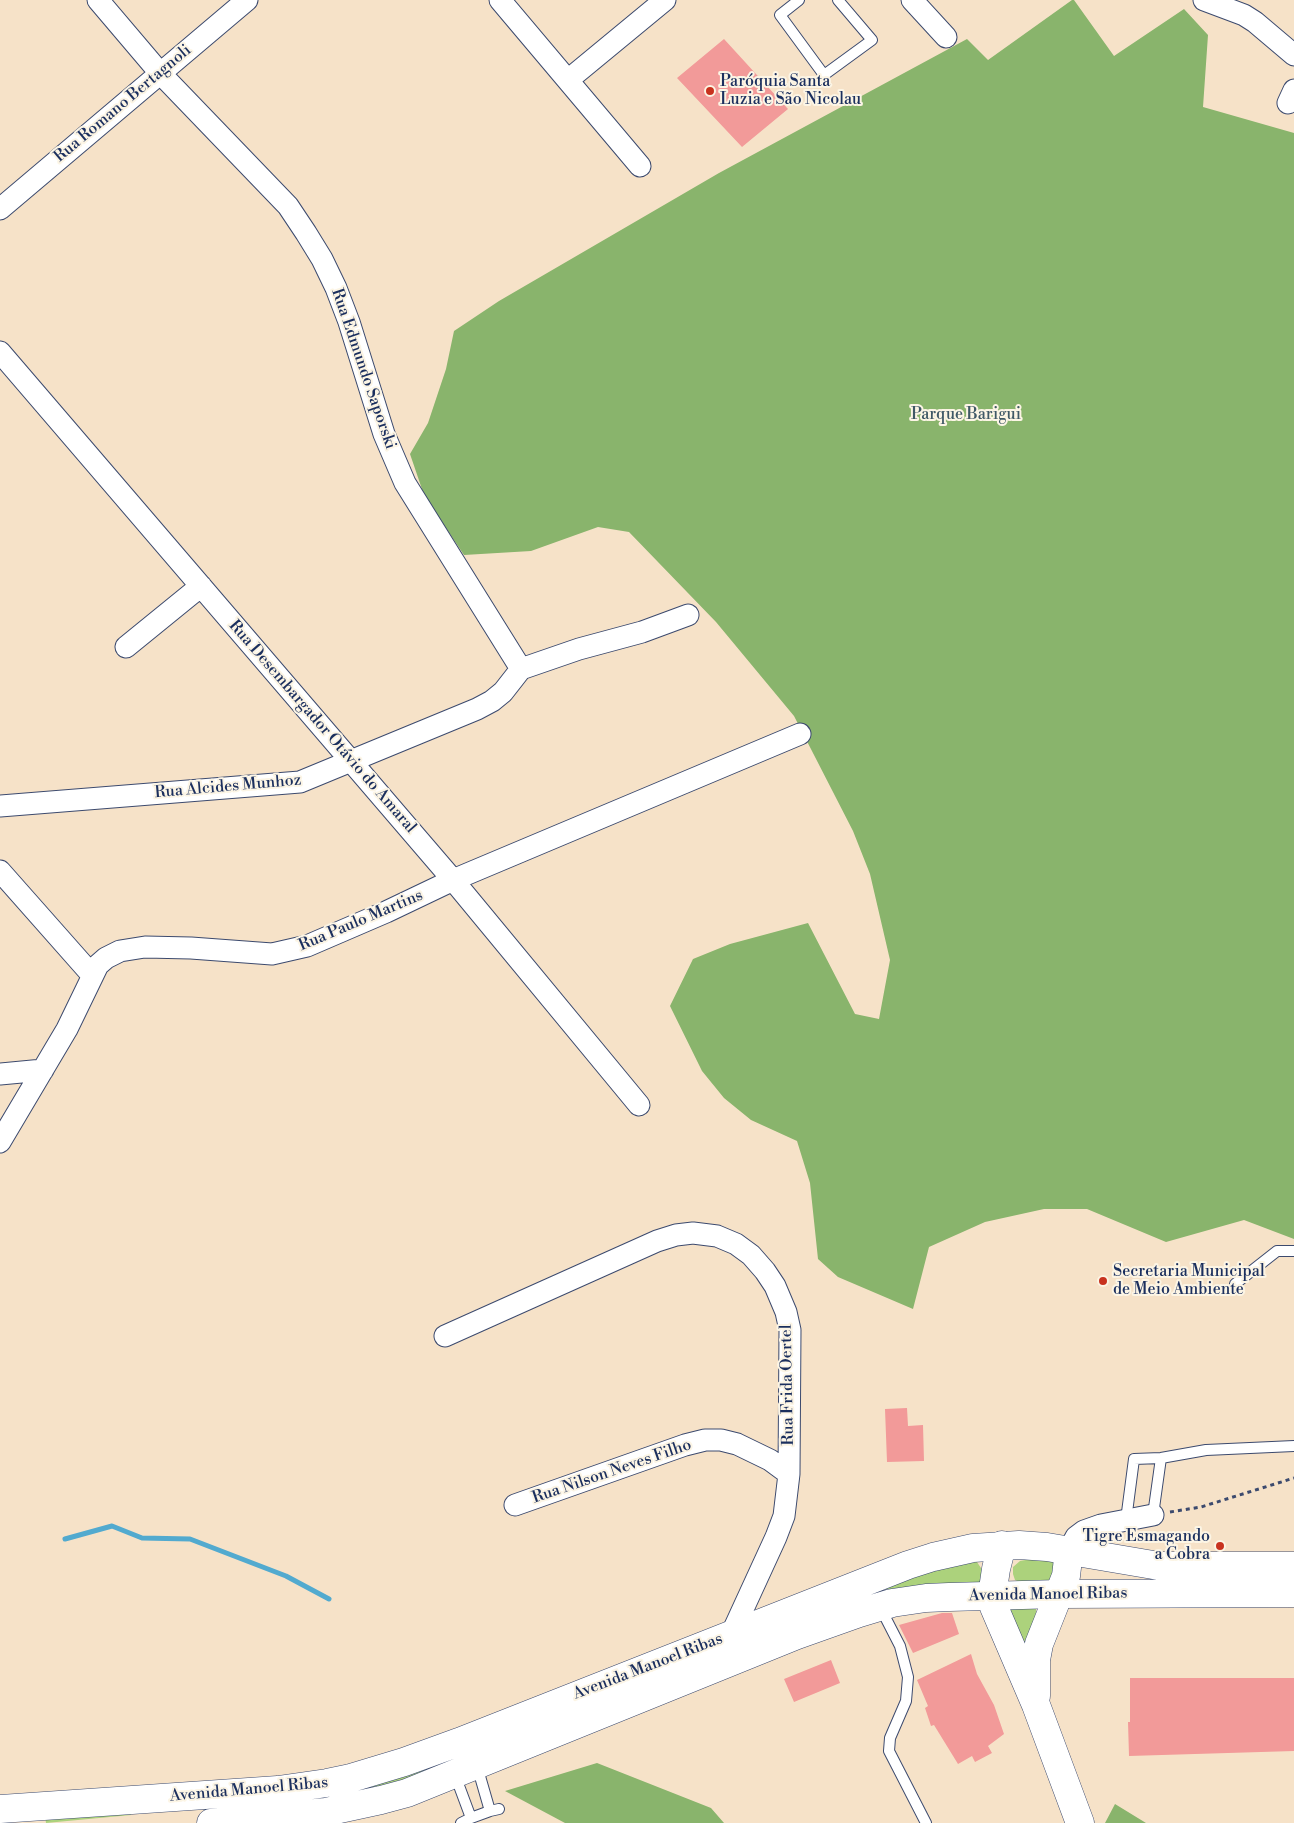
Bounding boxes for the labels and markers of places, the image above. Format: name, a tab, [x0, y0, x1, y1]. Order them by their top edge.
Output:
place label: Paróquia Santa Luzia e São Nicolau	[720, 72, 861, 110]
marker: Paróquia Santa Luzia e São Nicolau	[704, 85, 716, 97]
place label: Secretaria Municipal de Meio Ambiente	[1113, 1262, 1265, 1300]
marker: Secretaria Municipal de Meio Ambiente	[1097, 1275, 1109, 1287]
place label: Tigre Esmagando a Cobra	[1083, 1527, 1210, 1565]
marker: Tigre Esmagando a Cobra	[1214, 1540, 1226, 1552]

